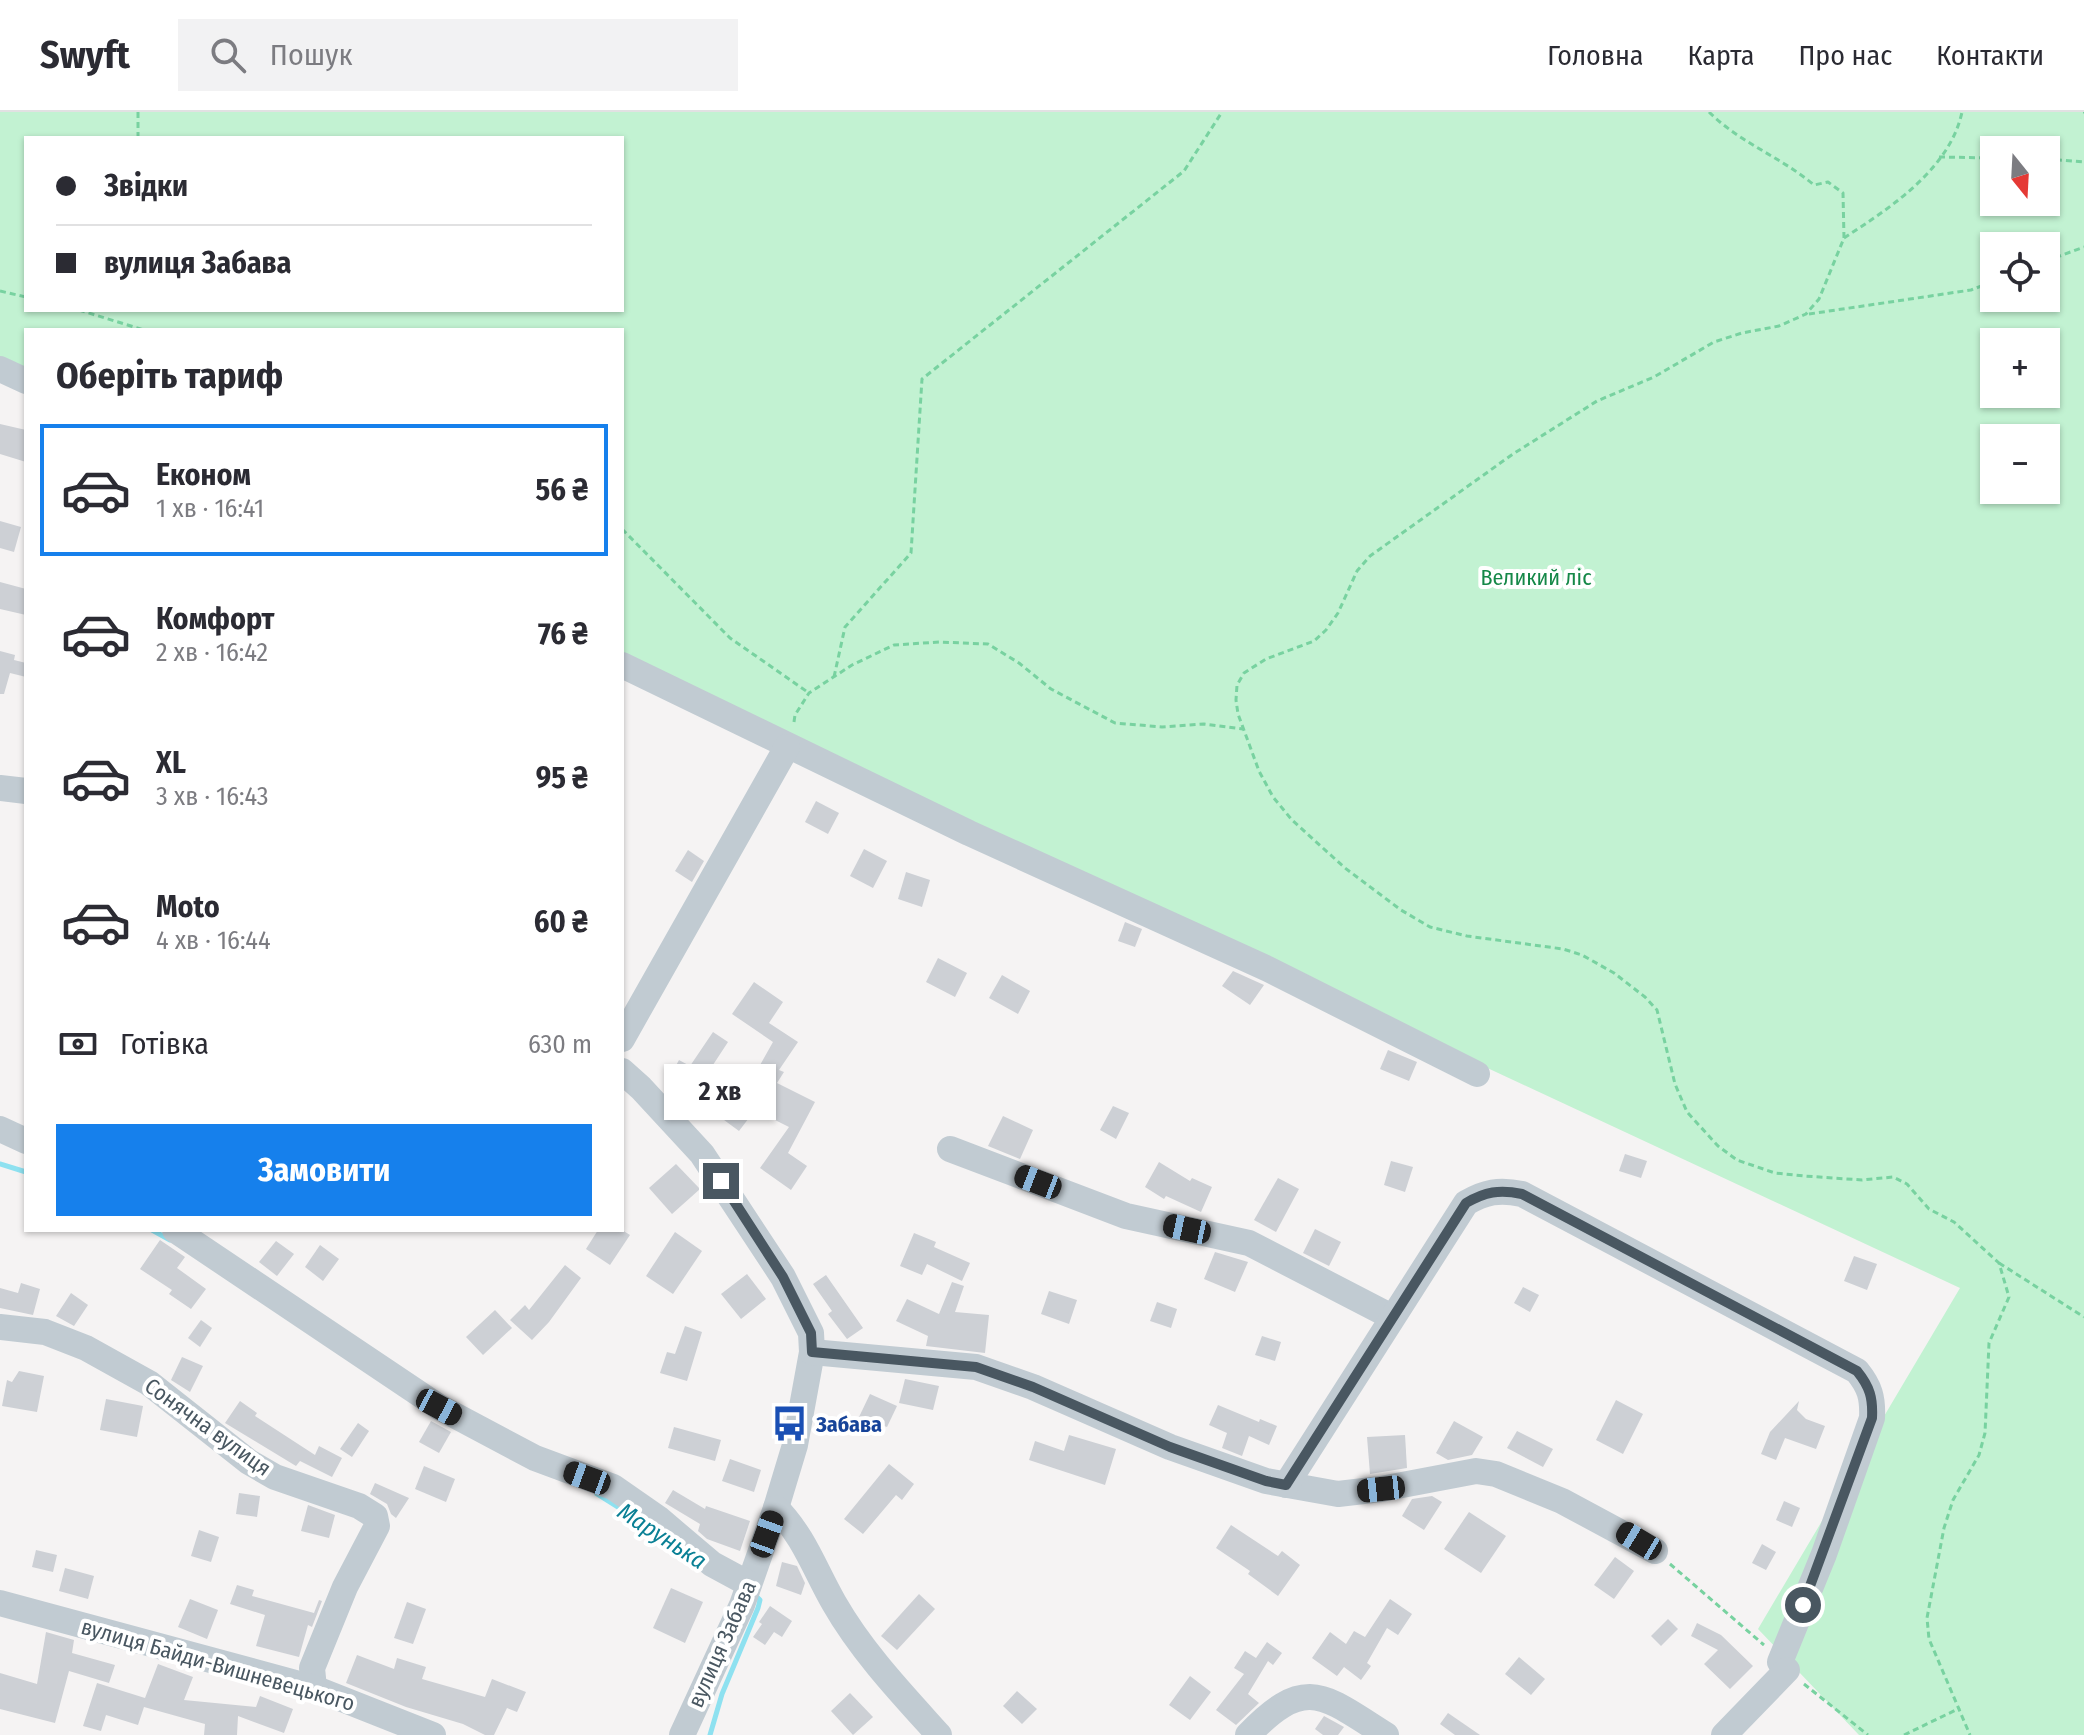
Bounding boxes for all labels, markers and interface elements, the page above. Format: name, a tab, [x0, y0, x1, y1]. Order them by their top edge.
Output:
search box	[178, 19, 738, 91]
text: Swyft	[40, 32, 130, 78]
icon: search	[206, 33, 250, 77]
text: Пошук	[270, 37, 353, 73]
text: Головна	[1547, 39, 1644, 72]
text: Карта	[1688, 39, 1754, 72]
text: Про нас	[1798, 39, 1892, 72]
text: Контакти	[1936, 39, 2044, 72]
north arrow	[1980, 136, 2060, 216]
map controls	[1980, 136, 2060, 504]
text: Звідки	[104, 168, 188, 204]
button: locate	[1980, 232, 2060, 312]
text: вулиця Забава	[104, 245, 291, 281]
button: +	[1980, 328, 2060, 408]
text: Оберіть тариф	[56, 354, 283, 398]
button: −	[1980, 424, 2060, 504]
icon: car	[60, 454, 132, 526]
text: Економ	[156, 457, 251, 493]
text: 56 ₴	[535, 472, 588, 508]
text: 1 хв · 16:41	[156, 493, 264, 524]
park label: Великий ліс	[1480, 564, 1592, 591]
icon: car	[60, 598, 132, 670]
text: Комфорт	[156, 601, 274, 637]
text: 76 ₴	[538, 616, 588, 652]
text: 2 хв · 16:42	[156, 637, 268, 668]
icon: car	[60, 742, 132, 814]
text: XL	[156, 745, 186, 781]
text: 95 ₴	[536, 760, 588, 796]
text: 3 хв · 16:43	[156, 781, 268, 812]
icon: car	[60, 886, 132, 958]
text: Moto	[156, 889, 220, 925]
text: 60 ₴	[534, 904, 588, 940]
text: 4 хв · 16:44	[156, 925, 270, 956]
icon: cash	[56, 1022, 100, 1066]
text: Готівка	[120, 1026, 209, 1062]
text: 630 m	[528, 1029, 592, 1060]
callout: 2 хв	[665, 1065, 777, 1121]
text: 2 хв	[699, 1076, 741, 1107]
button: Замовити	[56, 1124, 592, 1216]
car	[1011, 1162, 1065, 1202]
route end	[703, 1163, 739, 1199]
car	[1161, 1212, 1213, 1246]
street label: Сонячна вулиця	[140, 1372, 276, 1482]
car	[412, 1385, 466, 1429]
bus stop icon: Забава	[771, 1405, 809, 1443]
place label: Забава	[815, 1411, 882, 1438]
car	[560, 1459, 614, 1497]
car	[1356, 1475, 1406, 1503]
water label: Марунька	[612, 1497, 712, 1575]
car	[748, 1507, 786, 1561]
car	[1612, 1518, 1666, 1564]
street label: вулиця Забава	[682, 1576, 762, 1712]
route start	[1785, 1587, 1821, 1623]
street label: вулиця Байди-Вишневецького	[78, 1613, 358, 1717]

